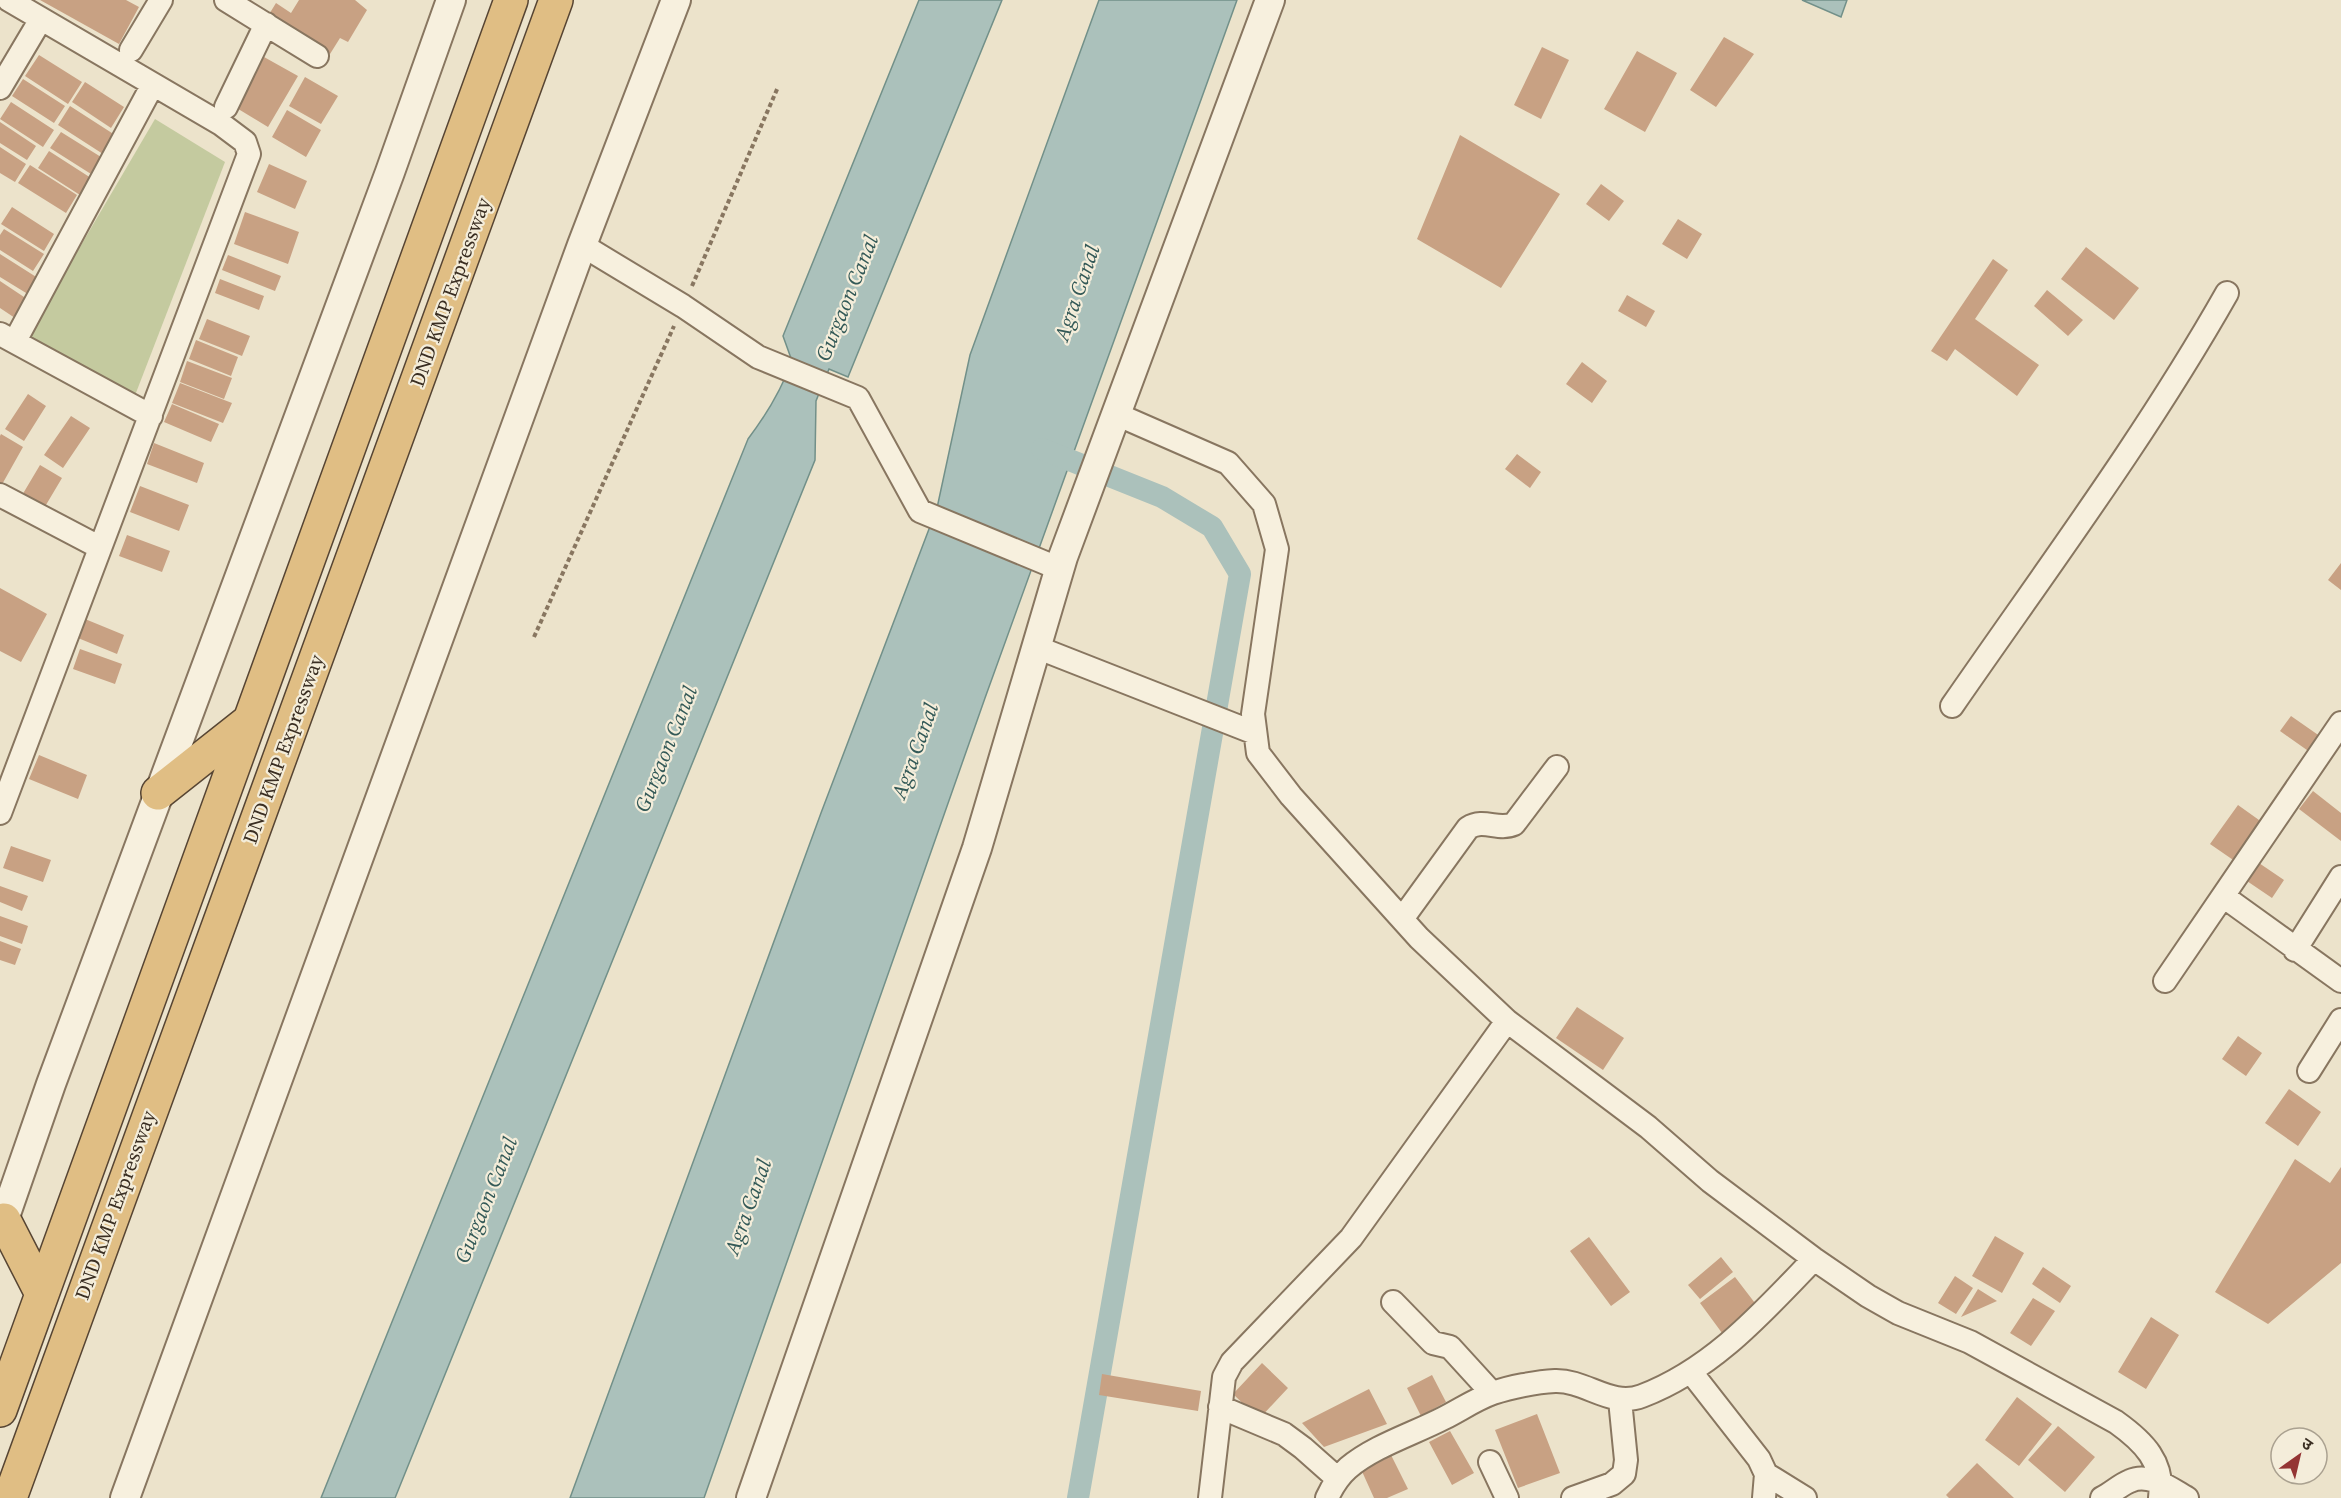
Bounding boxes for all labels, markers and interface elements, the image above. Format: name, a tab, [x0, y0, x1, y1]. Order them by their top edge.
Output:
street label: DND KMP Expressway	[403, 193, 498, 391]
water label: Gurgaon Canal	[808, 230, 885, 365]
water label: Agra Canal	[1046, 241, 1107, 346]
street label: DND KMP Expressway	[236, 650, 331, 848]
water label: Gurgaon Canal	[627, 681, 704, 816]
water label: Agra Canal	[884, 699, 945, 804]
street label: DND KMP Expressway	[68, 1106, 163, 1304]
water label: Gurgaon Canal	[447, 1132, 524, 1267]
water label: Agra Canal	[717, 1155, 778, 1260]
north arrow	[2269, 1426, 2329, 1486]
text: उ	[2297, 1432, 2318, 1456]

